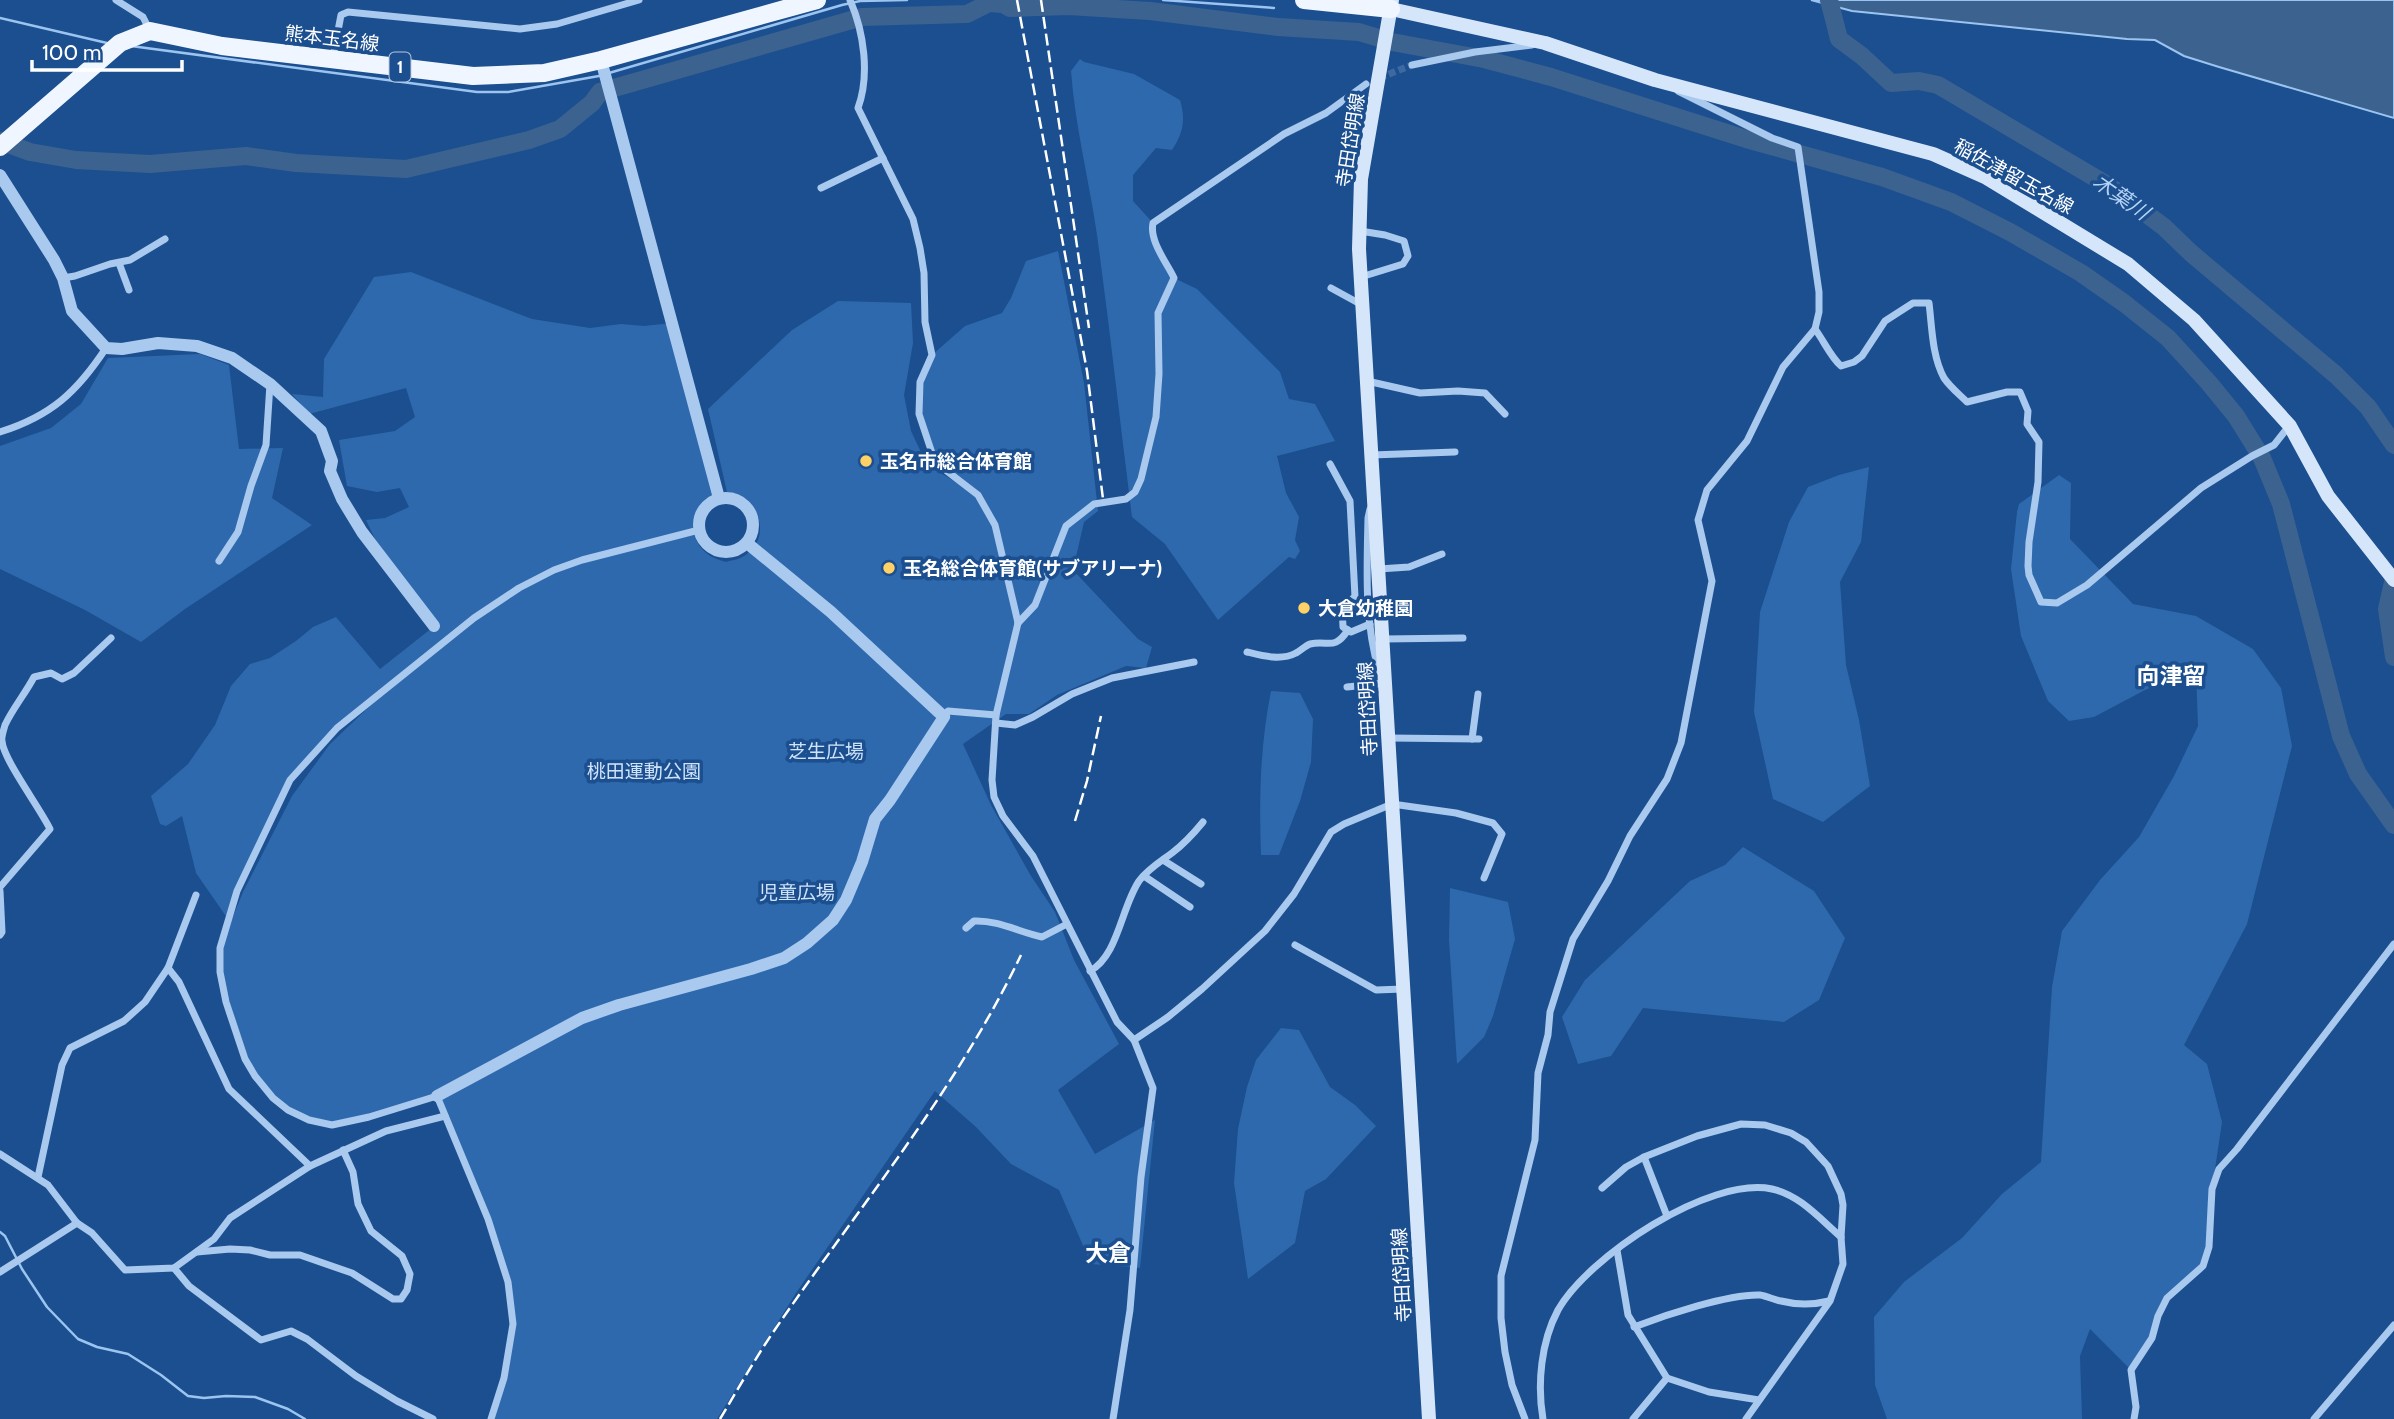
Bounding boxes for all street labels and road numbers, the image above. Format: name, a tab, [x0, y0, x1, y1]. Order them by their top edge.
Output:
street label: 熊本玉名線	[283, 21, 380, 56]
road number: 1	[390, 52, 410, 82]
street label: 寺田岱明線	[1332, 91, 1369, 189]
street label: 稲佐津留玉名線	[1950, 134, 2078, 219]
street label: 寺田岱明線	[1354, 661, 1381, 757]
street label: 寺田岱明線	[1388, 1227, 1415, 1323]

